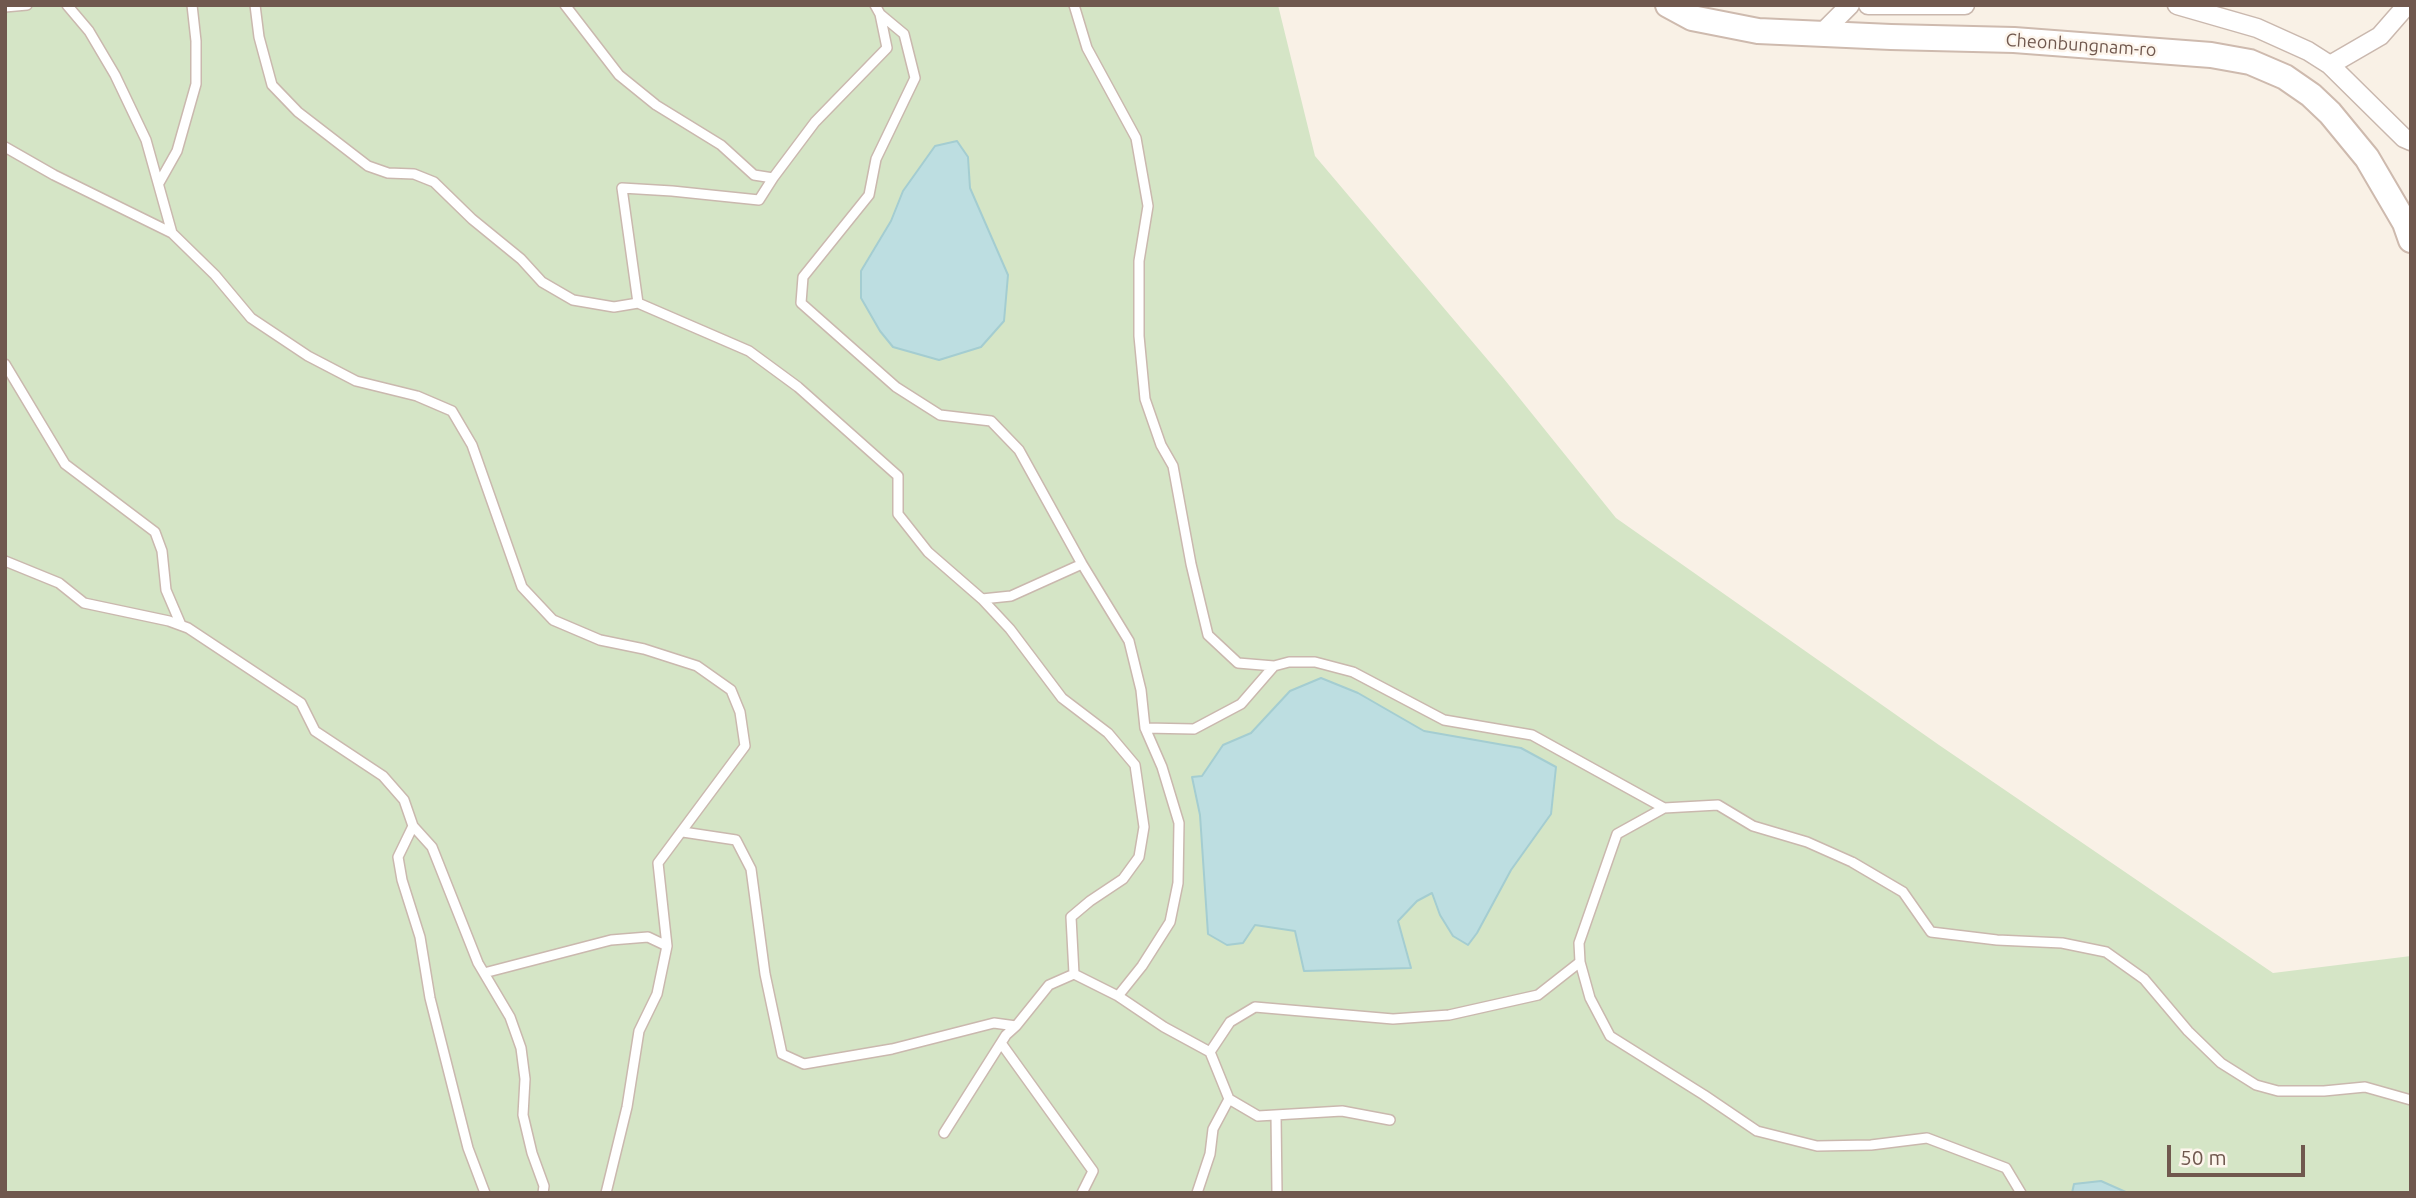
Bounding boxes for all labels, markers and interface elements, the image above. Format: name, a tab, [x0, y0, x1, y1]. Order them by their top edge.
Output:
street label: Cheonbungnam-ro	[2005, 29, 2157, 61]
scale bar	[2171, 1132, 2309, 1176]
text: 50 m	[2180, 1145, 2227, 1169]

